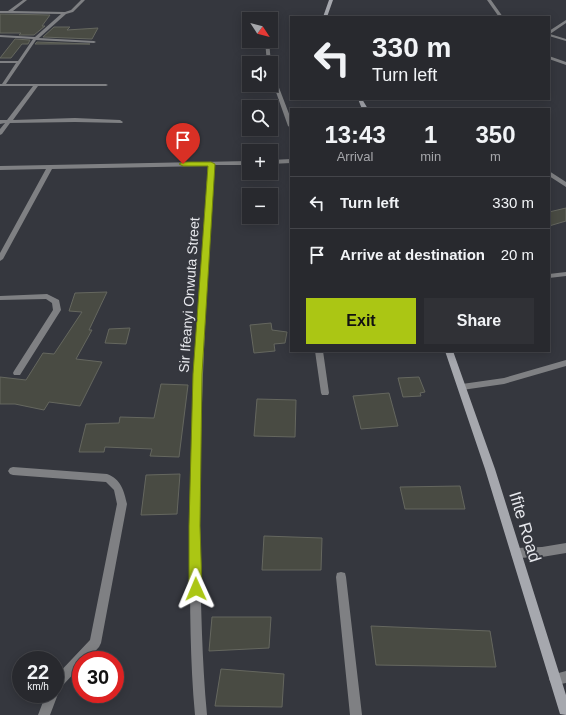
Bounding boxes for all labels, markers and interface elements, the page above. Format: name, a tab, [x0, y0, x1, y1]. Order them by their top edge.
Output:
north arrow	[242, 12, 278, 48]
map controls	[242, 12, 278, 224]
icon: left	[306, 32, 358, 84]
text: 330 m	[372, 32, 451, 63]
button: sound	[242, 56, 278, 92]
text: Turn left	[372, 65, 437, 85]
button: search	[242, 100, 278, 136]
text: 13:43	[324, 121, 386, 148]
text: 1	[424, 121, 437, 148]
text: 350	[476, 121, 516, 148]
pin	[166, 123, 200, 164]
icon: arrive	[172, 129, 194, 151]
button: +	[242, 144, 278, 180]
text: Arrival	[337, 149, 374, 164]
text: min	[420, 149, 441, 164]
text: m	[490, 149, 501, 164]
button: −	[242, 188, 278, 224]
icon: left	[306, 192, 328, 214]
text: Turn left	[340, 194, 399, 211]
text: 330 m	[492, 194, 534, 211]
street label: Sir Ifeanyi Onwuta Street	[176, 217, 202, 373]
icon: arrive	[306, 244, 328, 266]
text: Arrive at destination	[340, 246, 485, 263]
text: 20 m	[501, 246, 534, 263]
button: Exit	[306, 298, 416, 344]
button: Share	[424, 298, 534, 344]
street label: Ifite Road	[505, 489, 545, 565]
position arrow	[175, 568, 217, 610]
speed limit sign: 30	[72, 651, 124, 703]
text: 22	[27, 661, 49, 683]
text: km/h	[27, 681, 49, 692]

